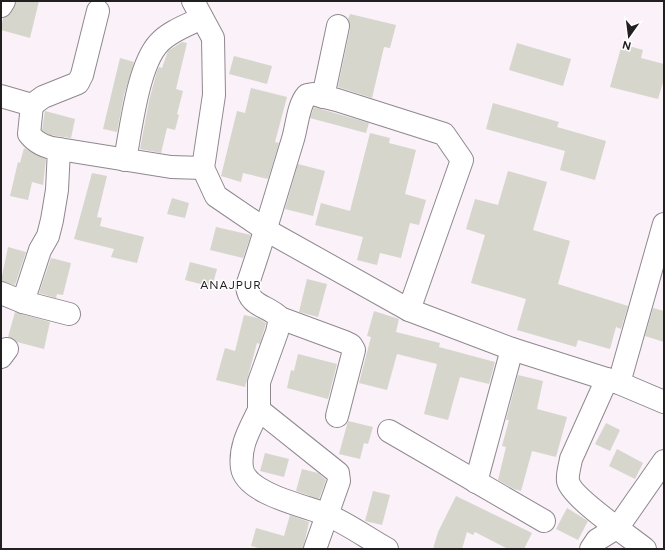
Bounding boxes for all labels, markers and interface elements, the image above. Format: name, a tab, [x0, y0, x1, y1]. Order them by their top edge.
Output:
north arrow	[609, 16, 649, 56]
text: N	[621, 38, 632, 53]
district label: ANAJPUR	[200, 278, 262, 292]

